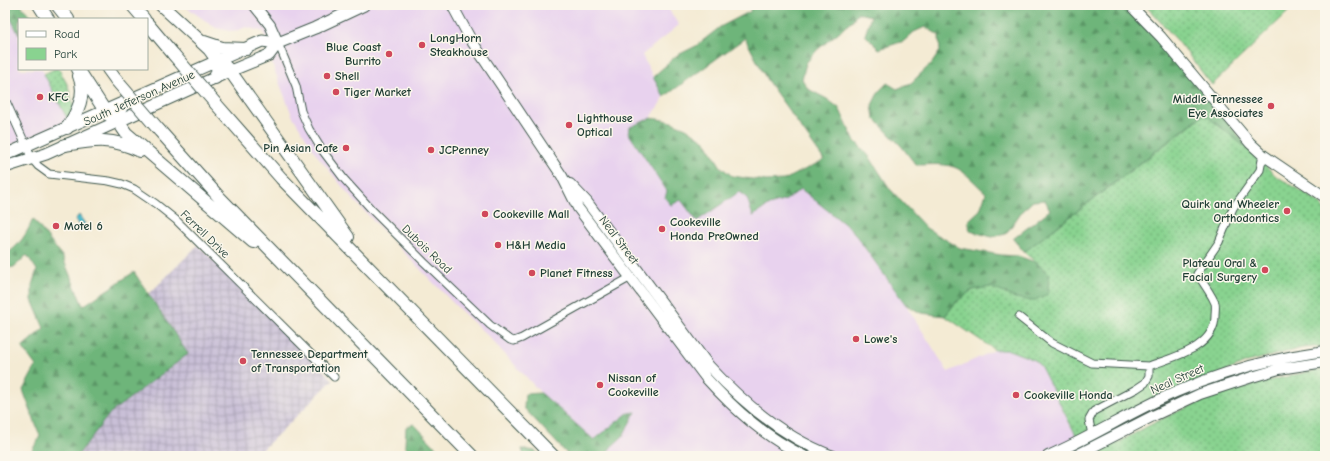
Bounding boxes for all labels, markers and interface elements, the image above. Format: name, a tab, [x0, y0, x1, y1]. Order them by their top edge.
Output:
legend	[18, 18, 148, 70]
text: Road	[54, 27, 80, 41]
place label: LongHorn Steakhouse	[430, 31, 488, 59]
place label: Blue Coast Burrito	[326, 40, 382, 68]
marker: LongHorn Steakhouse	[417, 40, 427, 50]
text: Park	[54, 47, 77, 61]
marker: Blue Coast Burrito	[384, 49, 394, 59]
street label: South Jefferson Avenue	[81, 67, 197, 129]
place label: Shell	[335, 69, 359, 83]
marker: Shell	[322, 71, 332, 81]
place label: Tiger Market	[344, 85, 412, 99]
marker: Tiger Market	[331, 87, 341, 97]
place label: KFC	[48, 90, 68, 104]
marker: KFC	[35, 92, 45, 102]
place label: Middle Tennessee Eye Associates	[1173, 92, 1263, 120]
marker: Middle Tennessee Eye Associates	[1266, 101, 1276, 111]
place label: Lighthouse Optical	[577, 111, 633, 139]
marker: Lighthouse Optical	[564, 120, 574, 130]
place label: Pin Asian Cafe	[263, 141, 338, 155]
marker: Pin Asian Cafe	[341, 143, 351, 153]
place label: JCPenney	[439, 143, 489, 157]
marker: JCPenney	[426, 145, 436, 155]
place label: Quirk and Wheeler Orthodontics	[1182, 197, 1279, 225]
marker: Quirk and Wheeler Orthodontics	[1282, 206, 1292, 216]
street label: Ferrell Drive	[178, 207, 232, 261]
place label: Cookeville Mall	[493, 207, 569, 221]
marker: Cookeville Mall	[480, 209, 490, 219]
street label: Neal Street	[596, 213, 642, 267]
place label: Cookeville Honda PreOwned	[670, 215, 759, 243]
place label: Motel 6	[64, 219, 103, 233]
marker: Motel 6	[51, 221, 61, 231]
street label: Dubois Road	[399, 222, 455, 276]
marker: Cookeville Honda PreOwned	[657, 224, 667, 234]
place label: H&H Media	[506, 238, 566, 252]
marker: H&H Media	[493, 240, 503, 250]
place label: Plateau Oral & Facial Surgery	[1182, 256, 1257, 284]
marker: Plateau Oral & Facial Surgery	[1260, 265, 1270, 275]
place label: Planet Fitness	[540, 266, 613, 280]
marker: Planet Fitness	[527, 268, 537, 278]
place label: Lowe's	[864, 332, 897, 346]
marker: Lowe's	[851, 334, 861, 344]
place label: Tennessee Department of Transportation	[251, 347, 369, 375]
marker: Tennessee Department of Transportation	[238, 356, 248, 366]
street label: Neal Street	[1148, 361, 1206, 397]
place label: Nissan of Cookeville	[608, 371, 659, 399]
marker: Nissan of Cookeville	[595, 380, 605, 390]
place label: Cookeville Honda	[1024, 388, 1113, 402]
marker: Cookeville Honda	[1011, 390, 1021, 400]

